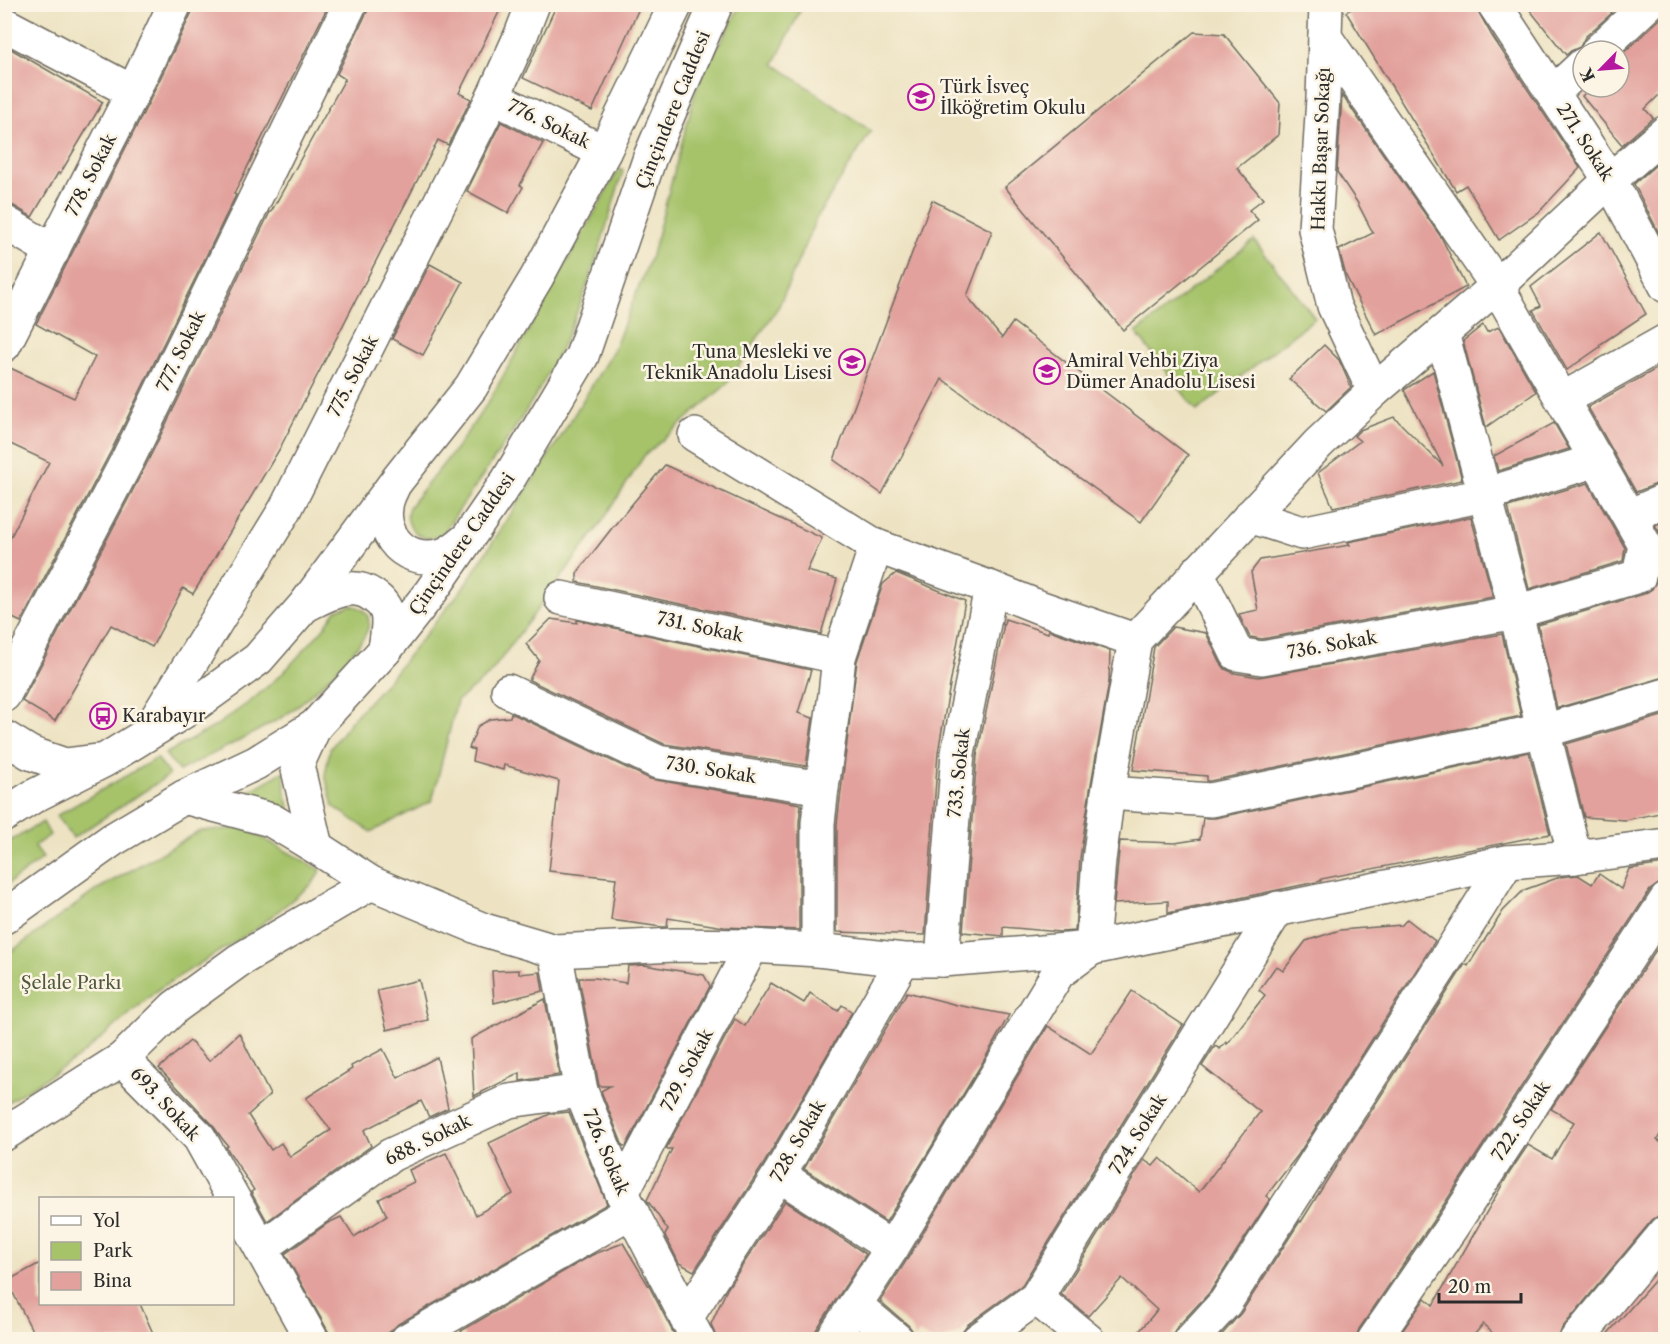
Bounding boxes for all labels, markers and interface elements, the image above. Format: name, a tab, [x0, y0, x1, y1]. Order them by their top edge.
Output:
street label: Çinçindere Caddesi	[631, 27, 715, 192]
north arrow	[1571, 39, 1631, 99]
text: K	[1575, 64, 1599, 85]
street label: Hakkı Başar Sokağı	[1307, 66, 1335, 231]
place label: Türk İsveç İlköğretim Okulu	[940, 75, 1086, 119]
school or university icon: Türk İsveç İlköğretim Okulu	[906, 82, 936, 112]
street label: 776. Sokak	[504, 95, 595, 154]
street label: 271. Sokak	[1552, 99, 1619, 186]
street label: 778. Sokak	[61, 129, 122, 220]
street label: 777. Sokak	[152, 306, 211, 395]
street label: 775. Sokak	[323, 330, 384, 421]
place label: Tuna Mesleki ve Teknik Anadolu Lisesi	[643, 341, 833, 384]
school or university icon: Tuna Mesleki ve Teknik Anadolu Lisesi	[837, 347, 867, 377]
place label: Amiral Vehbi Ziya Dümer Anadolu Lisesi	[1065, 350, 1256, 393]
school or university icon: Amiral Vehbi Ziya Dümer Anadolu Lisesi	[1032, 356, 1062, 386]
street label: Çinçindere Caddesi	[405, 468, 520, 620]
street label: 731. Sokak	[655, 607, 747, 647]
street label: 736. Sokak	[1285, 626, 1380, 664]
bus stop icon: Karabayır	[88, 701, 118, 731]
place label: Karabayır	[122, 705, 206, 727]
street label: 733. Sokak	[943, 726, 975, 819]
street label: 730. Sokak	[664, 752, 759, 788]
park label: Şelale Parkı	[21, 972, 122, 994]
street label: 729. Sokak	[656, 1024, 719, 1115]
street label: 693. Sokak	[125, 1063, 206, 1146]
street label: 722. Sokak	[1487, 1076, 1556, 1165]
street label: 724. Sokak	[1105, 1088, 1172, 1178]
street label: 728. Sokak	[766, 1095, 831, 1186]
street label: 726. Sokak	[578, 1106, 635, 1200]
street label: 688. Sokak	[381, 1109, 476, 1170]
legend	[39, 1197, 234, 1305]
text: Yol	[92, 1210, 120, 1232]
text: Park	[93, 1240, 134, 1262]
scale bar	[1439, 1266, 1522, 1304]
text: Bina	[93, 1270, 132, 1292]
text: 20 m	[1448, 1276, 1492, 1298]

